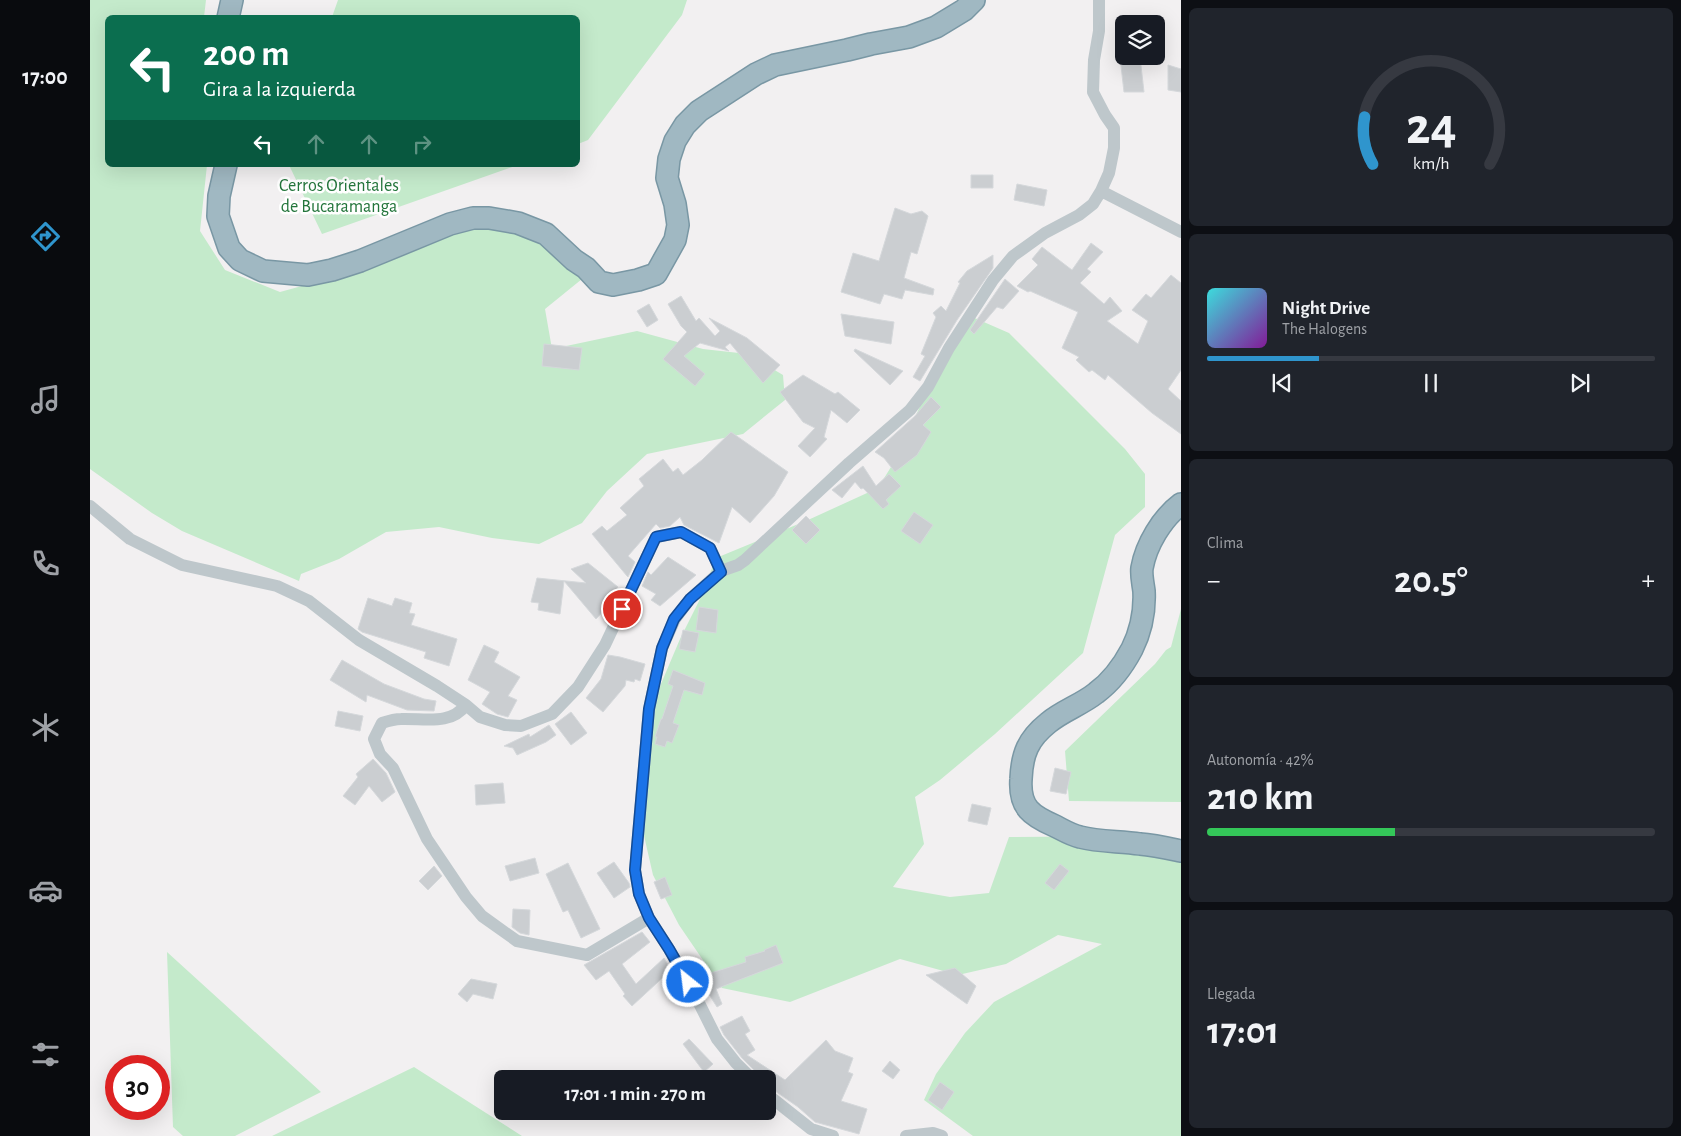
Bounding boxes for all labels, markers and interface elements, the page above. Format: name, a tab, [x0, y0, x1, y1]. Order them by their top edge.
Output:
map controls	[1115, 15, 1165, 65]
button: layers	[1115, 15, 1165, 65]
icon: left	[120, 35, 185, 100]
text: 200 m	[203, 37, 290, 72]
text: 17:00	[22, 66, 68, 88]
text: Gira a la izquierda	[203, 78, 356, 100]
text: 24	[1406, 101, 1456, 153]
icon: left	[249, 130, 277, 158]
icon: ahead	[302, 130, 330, 158]
icon: ahead	[355, 130, 383, 158]
icon: right	[408, 130, 436, 158]
text: km/h	[1413, 155, 1449, 173]
park label: Cerros Orientales de Bucaramanga	[279, 177, 399, 216]
icon: directions	[28, 219, 63, 254]
text: Night Drive	[1282, 299, 1370, 318]
text: The Halogens	[1282, 321, 1367, 337]
icon: previous	[1268, 369, 1296, 397]
icon: pause	[1417, 369, 1445, 397]
icon: next	[1566, 369, 1594, 397]
icon: music	[28, 382, 63, 417]
text: Clima	[1207, 535, 1243, 551]
icon: phone	[28, 546, 63, 581]
text: 20.5°	[1394, 562, 1468, 600]
text: −	[1207, 567, 1220, 595]
text: +	[1642, 567, 1655, 595]
pin	[601, 588, 643, 630]
icon: arrive	[608, 595, 636, 623]
icon: climate	[28, 710, 63, 745]
text: Autonomía · 42%	[1207, 752, 1314, 768]
text: 210 km	[1207, 779, 1314, 817]
icon: car	[28, 873, 63, 908]
position arrow	[661, 955, 713, 1007]
text: Llegada	[1207, 986, 1255, 1002]
text: 17:01	[1207, 1013, 1279, 1051]
icon: filters	[28, 1037, 63, 1072]
speed limit sign: 30	[105, 1055, 170, 1120]
text: 17:01 · 1 min · 270 m	[564, 1085, 706, 1104]

